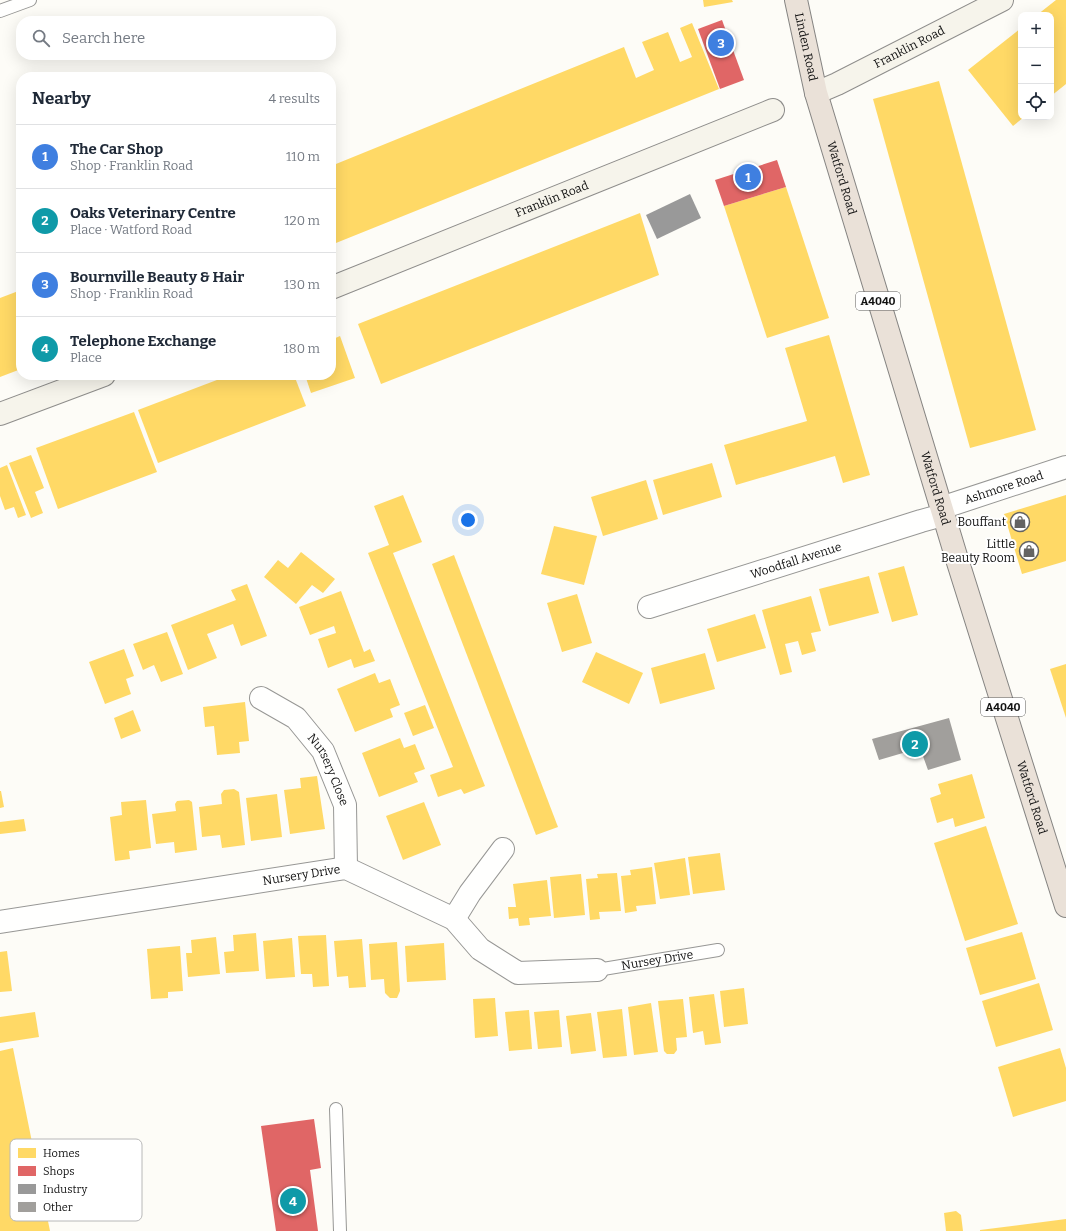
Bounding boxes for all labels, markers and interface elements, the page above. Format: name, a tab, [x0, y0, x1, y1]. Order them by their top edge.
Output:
street label: Linden Road	[792, 11, 820, 82]
map controls	[1018, 12, 1054, 120]
button: +	[1018, 12, 1054, 48]
search box	[16, 16, 336, 60]
street label: Franklin Road	[872, 23, 947, 71]
icon: search	[30, 27, 52, 49]
pin: 3	[708, 28, 734, 58]
text: Search here	[62, 29, 145, 47]
button: −	[1018, 48, 1054, 84]
button: locate	[1018, 84, 1054, 120]
text: Nearby	[32, 88, 91, 109]
text: 4 results	[268, 91, 320, 106]
text: The Car Shop	[70, 140, 163, 158]
street label: Watford Road	[824, 140, 859, 216]
text: 1	[42, 149, 48, 164]
text: 110 m	[286, 149, 320, 164]
text: Shop · Franklin Road	[70, 158, 193, 173]
pin: 1	[735, 162, 761, 192]
street label: Franklin Road	[513, 178, 590, 220]
text: Oaks Veterinary Centre	[70, 204, 236, 222]
text: 2	[41, 213, 49, 228]
text: 120 m	[284, 213, 320, 228]
text: Place · Watford Road	[70, 222, 192, 237]
text: Bournville Beauty & Hair	[70, 268, 244, 286]
text: 3	[41, 277, 49, 292]
text: 130 m	[284, 277, 320, 292]
text: Shop · Franklin Road	[70, 286, 193, 301]
road number: A4040	[856, 292, 900, 310]
text: Telephone Exchange	[70, 332, 216, 350]
text: 4	[41, 341, 49, 356]
text: 180 m	[284, 341, 320, 356]
text: Place	[70, 350, 102, 365]
street label: Watford Road	[918, 450, 953, 527]
street label: Ashmore Road	[962, 468, 1045, 507]
your location	[458, 510, 478, 530]
shop icon: Bouffant	[1009, 511, 1031, 533]
place label: Bouffant	[957, 515, 1007, 529]
place label: Little Beauty Room	[941, 537, 1016, 565]
street label: Woodfall Avenue	[749, 540, 843, 582]
shop icon: Little Beauty Room	[1018, 540, 1040, 562]
road number: A4040	[981, 698, 1025, 716]
pin: 2	[902, 729, 928, 759]
street label: Nursery Close	[305, 731, 352, 808]
street label: Watford Road	[1014, 759, 1050, 836]
street label: Nursery Drive	[262, 862, 341, 888]
street label: Nursey Drive	[620, 947, 694, 973]
legend	[10, 1139, 142, 1221]
text: Homes	[43, 1147, 80, 1160]
text: Shops	[43, 1165, 75, 1178]
text: Industry	[43, 1183, 87, 1196]
pin: 4	[280, 1186, 306, 1216]
text: Other	[43, 1201, 73, 1214]

